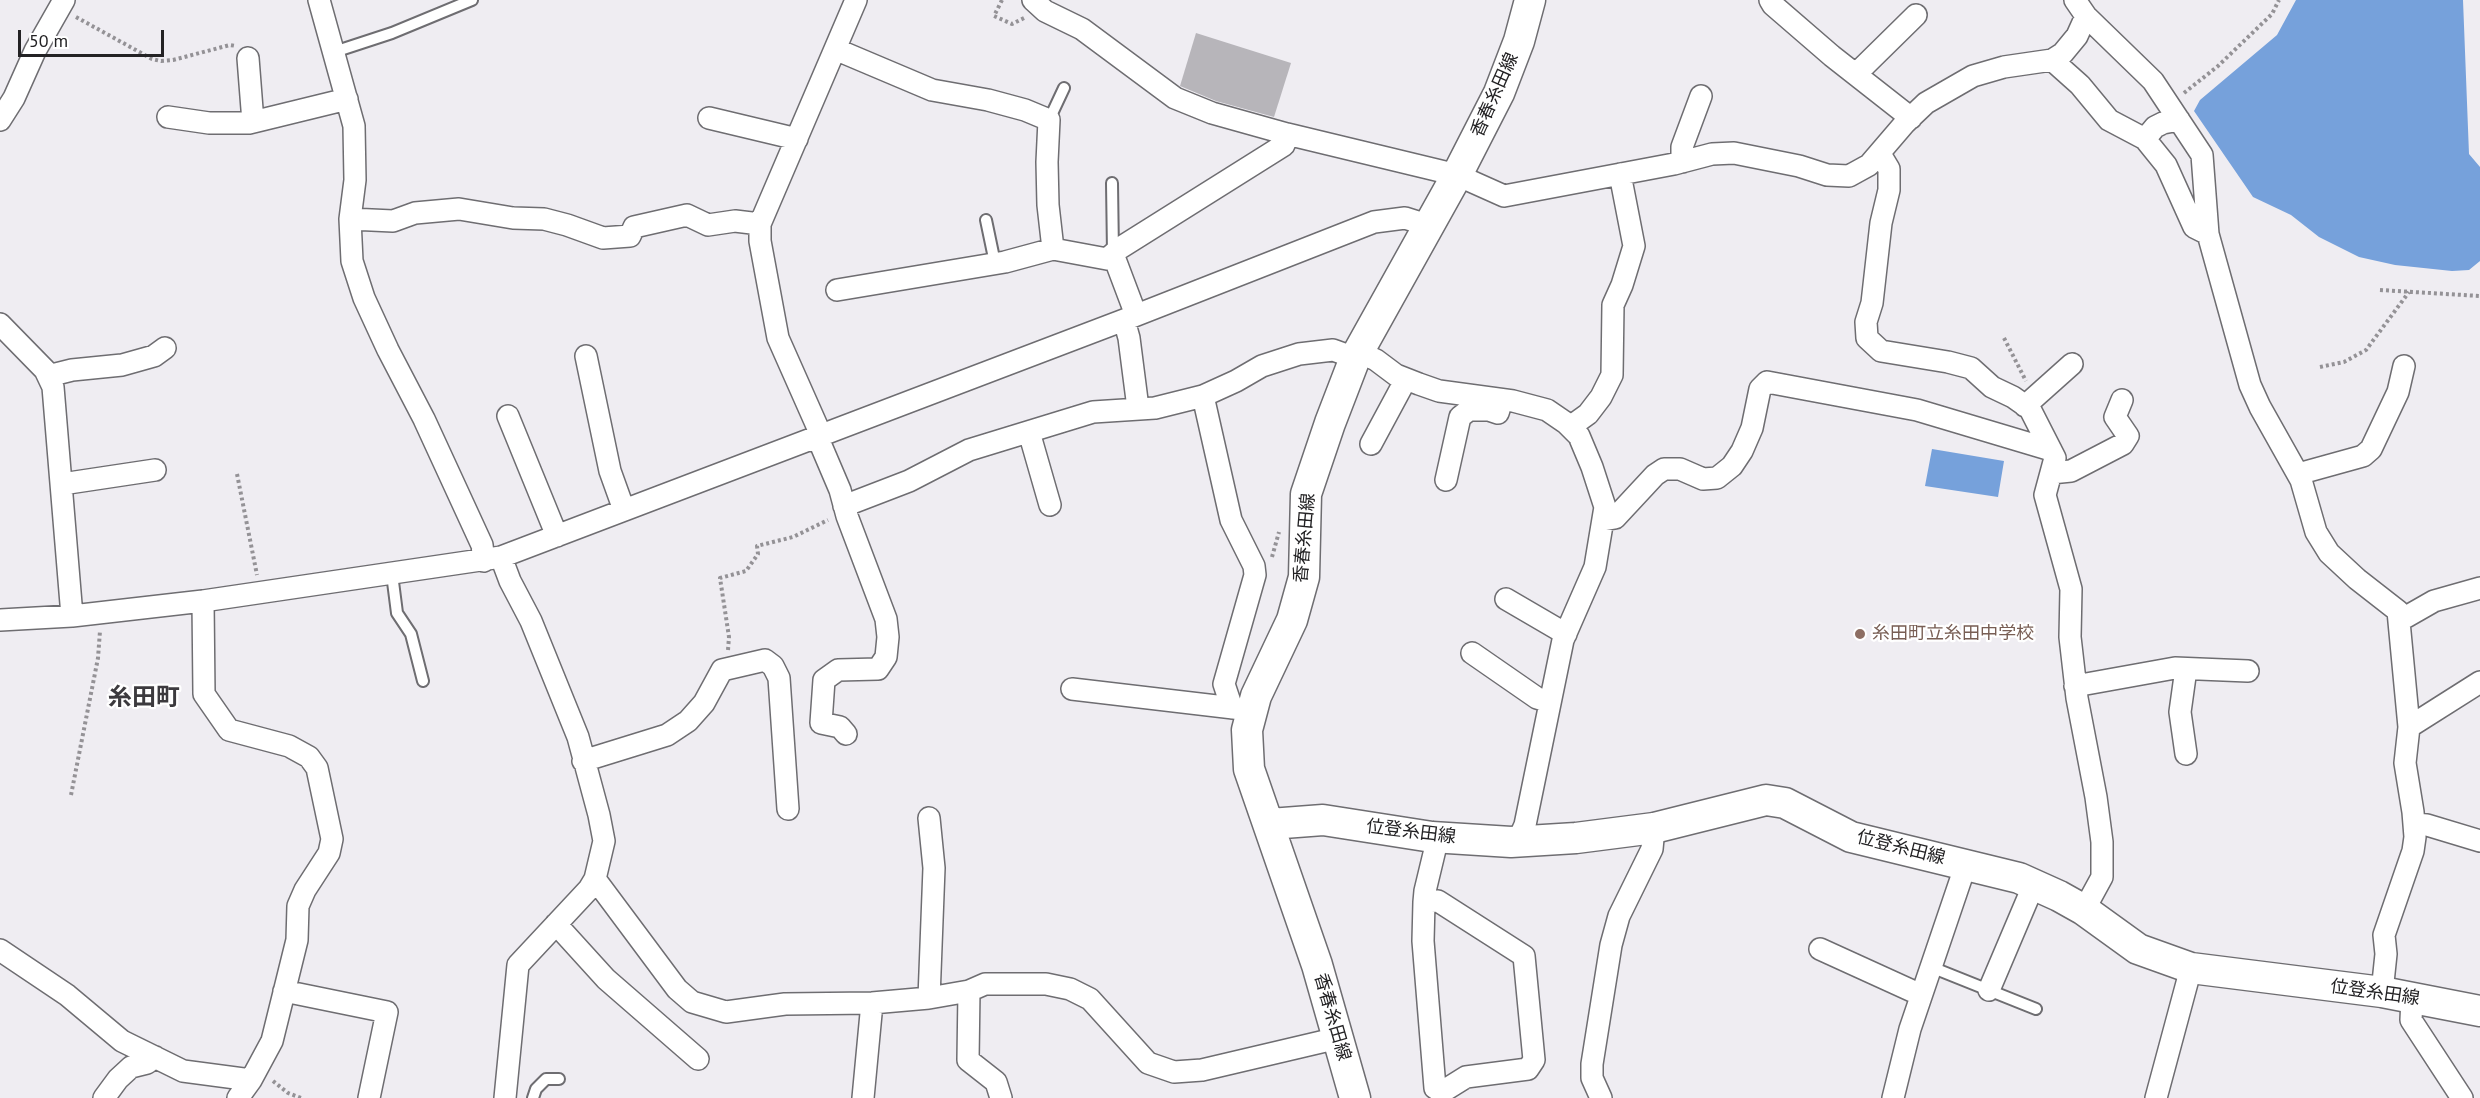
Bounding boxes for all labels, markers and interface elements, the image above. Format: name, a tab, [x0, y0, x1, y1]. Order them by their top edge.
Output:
scale bar	[21, 18, 166, 56]
text: 50 m	[29, 29, 68, 52]
street label: 香春糸田線	[1467, 49, 1523, 141]
street label: 香春糸田線	[1290, 492, 1320, 584]
place label: 糸田町立糸田中学校	[1872, 623, 2034, 645]
marker: 糸田町立糸田中学校	[1853, 627, 1867, 641]
district label: 糸田町	[108, 684, 180, 712]
street label: 位登糸田線	[1365, 816, 1457, 848]
street label: 位登糸田線	[1855, 827, 1947, 869]
street label: 香春糸田線	[1309, 971, 1355, 1063]
street label: 位登糸田線	[2329, 976, 2421, 1010]

